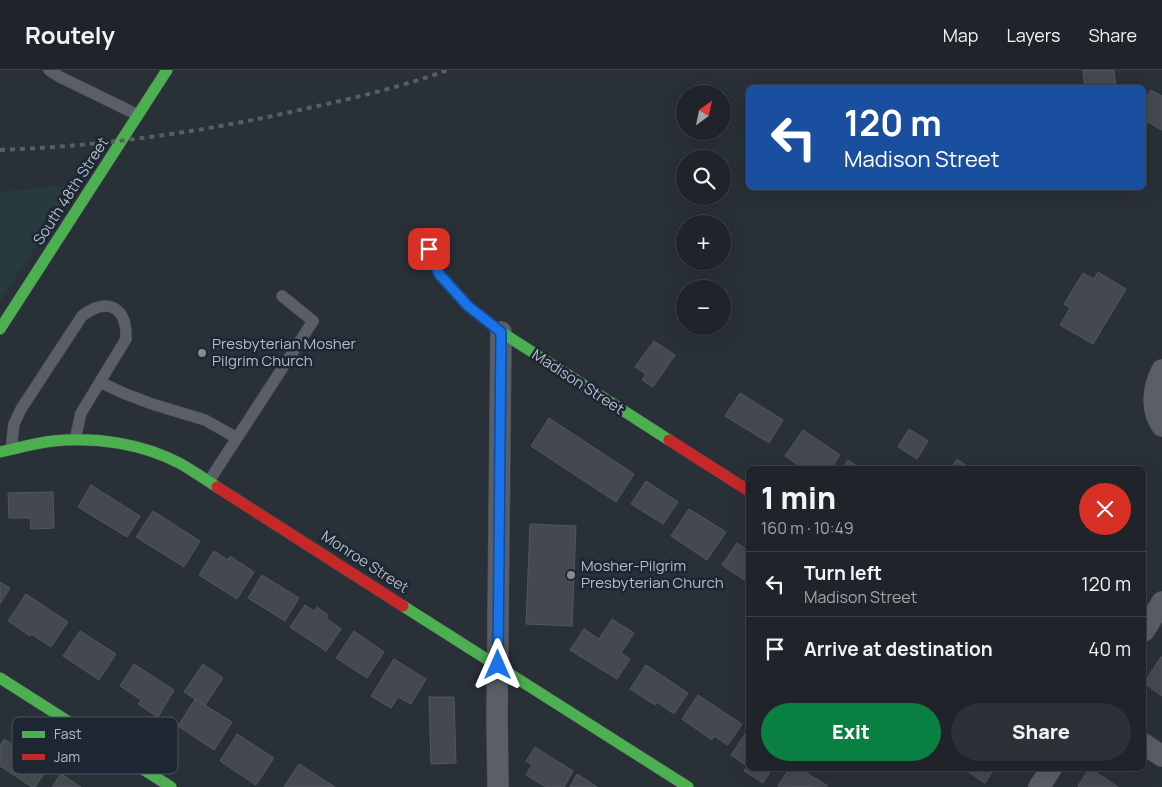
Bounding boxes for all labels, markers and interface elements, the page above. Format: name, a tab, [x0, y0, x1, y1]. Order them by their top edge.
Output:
text: Routely	[25, 18, 115, 51]
text: Map	[943, 23, 978, 47]
text: Layers	[1006, 23, 1060, 47]
text: Share	[1088, 23, 1137, 47]
north arrow	[676, 85, 731, 140]
map controls	[676, 85, 731, 335]
text: 120 m	[844, 99, 942, 147]
icon: left	[761, 105, 826, 170]
street label: South 48th Street	[28, 133, 113, 249]
text: Madison Street	[844, 144, 1000, 174]
button: search	[676, 150, 731, 205]
button: +	[676, 215, 731, 270]
pin	[408, 228, 450, 270]
icon: arrive	[415, 235, 443, 263]
button: −	[676, 280, 731, 335]
place label: Presbyterian Mosher Pilgrim Church	[212, 333, 357, 371]
street label: Madison Street	[528, 344, 628, 419]
marker: Presbyterian Mosher Pilgrim Church	[196, 347, 208, 359]
text: 1 min	[761, 477, 836, 518]
button: close	[1079, 483, 1131, 535]
text: 160 m · 10:49	[761, 517, 854, 539]
street label: Monroe Street	[317, 525, 413, 598]
place label: Mosher-Pilgrim Presbyterian Church	[581, 555, 724, 593]
text: Turn left	[804, 560, 882, 586]
marker: Mosher-Pilgrim Presbyterian Church	[565, 569, 577, 581]
icon: left	[761, 570, 789, 598]
text: 120 m	[1081, 571, 1131, 597]
text: Madison Street	[804, 586, 917, 608]
icon: arrive	[761, 635, 789, 663]
text: Arrive at destination	[804, 636, 993, 662]
text: 40 m	[1088, 636, 1131, 662]
position arrow	[471, 638, 523, 690]
button: Exit	[761, 703, 941, 761]
button: Share	[951, 703, 1131, 761]
legend	[12, 717, 178, 774]
text: Fast	[54, 724, 82, 743]
text: Jam	[54, 747, 80, 766]

